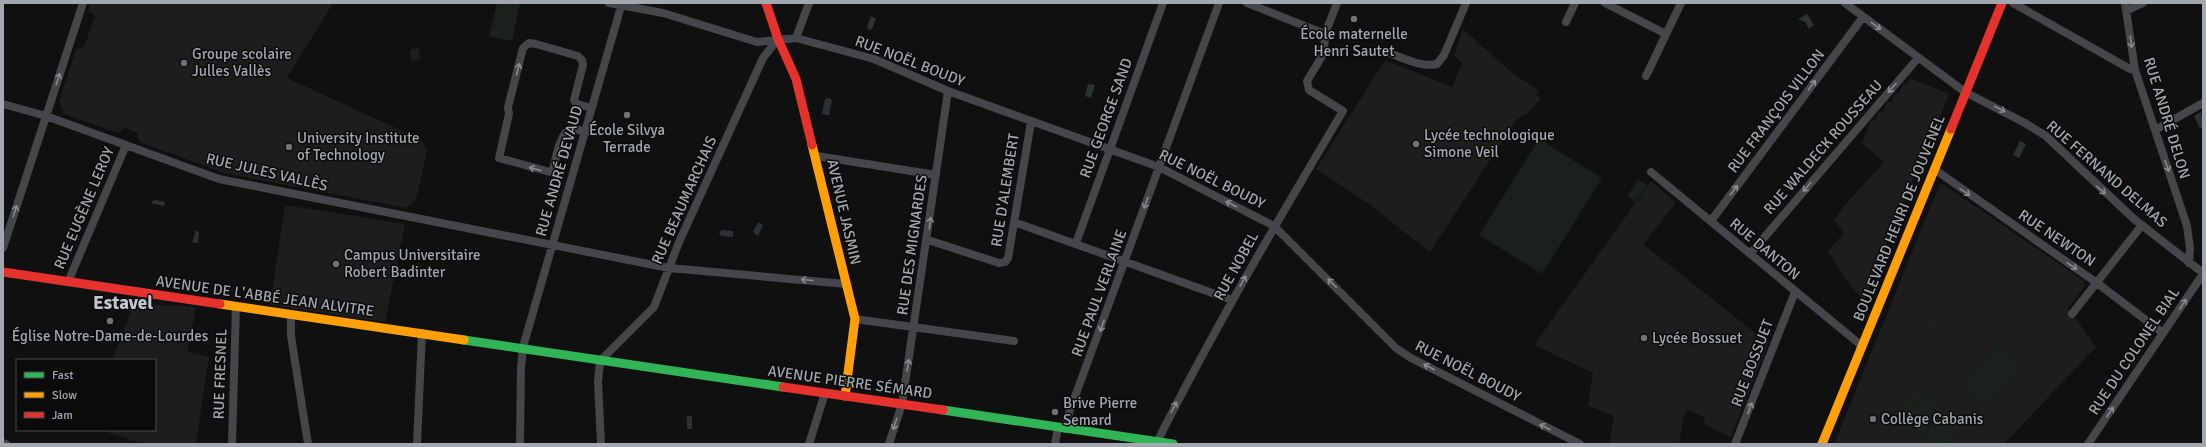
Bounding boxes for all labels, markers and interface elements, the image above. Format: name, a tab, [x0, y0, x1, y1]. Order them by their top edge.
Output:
marker: École maternelle Henri Sautet	[1349, 14, 1359, 24]
one-way arrow	[1870, 22, 1881, 31]
place label: École maternelle Henri Sautet	[1300, 24, 1408, 60]
street label: RUE NOËL BOUDY	[853, 32, 968, 90]
one-way arrow	[2127, 35, 2135, 48]
place label: Groupe scolaire Julles Vallès	[192, 45, 292, 80]
street label: RUE FRANÇOIS VILLON	[1724, 46, 1828, 176]
street label: RUE ANDRÉ DELON	[2140, 55, 2195, 181]
street label: RUE GEORGE SAND	[1076, 56, 1136, 180]
marker: Groupe scolaire Julles Vallès	[179, 58, 189, 68]
one-way arrow	[515, 63, 522, 76]
one-way arrow	[55, 72, 62, 85]
street label: RUE WALDECK ROUSSEAU	[1760, 76, 1886, 218]
one-way arrow	[1808, 80, 1816, 91]
one-way arrow	[1888, 83, 1897, 93]
street label: RUE ANDRÉ DEVAUD	[531, 103, 586, 238]
one-way arrow	[1994, 106, 2006, 114]
marker: École Silvya Terrade	[622, 110, 632, 120]
street label: BOULEVARD HENRI DE JOUVENEL	[1849, 112, 1949, 324]
street label: RUE FERNAND DELMAS	[2043, 117, 2171, 231]
place label: École Silvya Terrade	[589, 120, 665, 156]
place label: Lycée technologique Simone Veil	[1424, 126, 1555, 161]
place label: University Institute of Technology	[297, 129, 420, 164]
street label: RUE D'ALEMBERT	[987, 131, 1023, 248]
street label: RUE BEAUMARCHAIS	[648, 133, 720, 267]
marker: Lycée technologique Simone Veil	[1411, 139, 1421, 149]
marker: University Institute of Technology	[284, 142, 294, 152]
street label: RUE EUGÈNE LEROY	[49, 143, 118, 272]
street label: RUE NOËL BOUDY	[1156, 145, 1269, 213]
street label: RUE JULES VALLÈS	[204, 148, 330, 195]
street label: AVENUE JASMIN	[823, 157, 865, 267]
one-way arrow	[2164, 159, 2171, 172]
one-way arrow	[528, 165, 541, 172]
street label: RUE DES MIGNARDES	[893, 174, 931, 316]
one-way arrow	[1803, 181, 1812, 192]
one-way arrow	[1730, 185, 1738, 196]
one-way arrow	[2096, 185, 2106, 194]
one-way arrow	[1960, 188, 1971, 196]
one-way arrow	[1142, 197, 1149, 210]
one-way arrow	[1225, 199, 1237, 207]
one-way arrow	[12, 205, 19, 218]
street label: RUE NEWTON	[2015, 206, 2099, 270]
street label: RUE DANTON	[1726, 214, 1804, 284]
one-way arrow	[926, 217, 934, 230]
street label: RUE PAUL VERLAINE	[1068, 227, 1130, 359]
street label: RUE NOBEL	[1210, 228, 1262, 304]
place label: Campus Universitaire Robert Badinter	[344, 246, 481, 281]
marker: Campus Universitaire Robert Badinter	[331, 259, 341, 269]
one-way arrow	[2066, 262, 2077, 270]
street label: AVENUE DE L'ABBÉ JEAN ALVITRE	[155, 271, 375, 320]
one-way arrow	[1240, 275, 1248, 287]
one-way arrow	[801, 277, 814, 284]
one-way arrow	[1327, 278, 1337, 288]
street label: RUE DU COLONEL BIAL	[2085, 284, 2184, 418]
district label: Estavel	[93, 291, 153, 315]
one-way arrow	[2179, 299, 2187, 310]
marker: Église Notre-Dame-de-Lourdes	[105, 316, 115, 326]
street label: RUE BOSSUET	[1727, 316, 1777, 409]
one-way arrow	[1097, 319, 1105, 331]
place label: Église Notre-Dame-de-Lourdes	[12, 326, 209, 345]
street label: RUE FRESNEL	[209, 328, 231, 420]
place label: Lycée Bossuet	[1652, 329, 1742, 347]
marker: Lycée Bossuet	[1639, 333, 1649, 343]
street label: RUE NOËL BOUDY	[1412, 337, 1524, 406]
legend	[16, 359, 156, 431]
one-way arrow	[904, 359, 912, 372]
street label: AVENUE PIERRE SÉMARD	[767, 361, 933, 402]
one-way arrow	[1424, 363, 1436, 371]
text: Fast	[52, 368, 73, 383]
text: Slow	[52, 388, 77, 403]
place label: Brive Pierre Semard	[1063, 394, 1137, 429]
one-way arrow	[1171, 401, 1178, 413]
one-way arrow	[1746, 402, 1754, 414]
marker: Brive Pierre Semard	[1050, 407, 1060, 417]
one-way arrow	[2106, 407, 2114, 418]
text: Jam	[52, 408, 73, 423]
place label: Collège Cabanis	[1881, 410, 1984, 428]
marker: Collège Cabanis	[1868, 414, 1878, 424]
one-way arrow	[891, 417, 899, 429]
one-way arrow	[1539, 423, 1551, 430]

